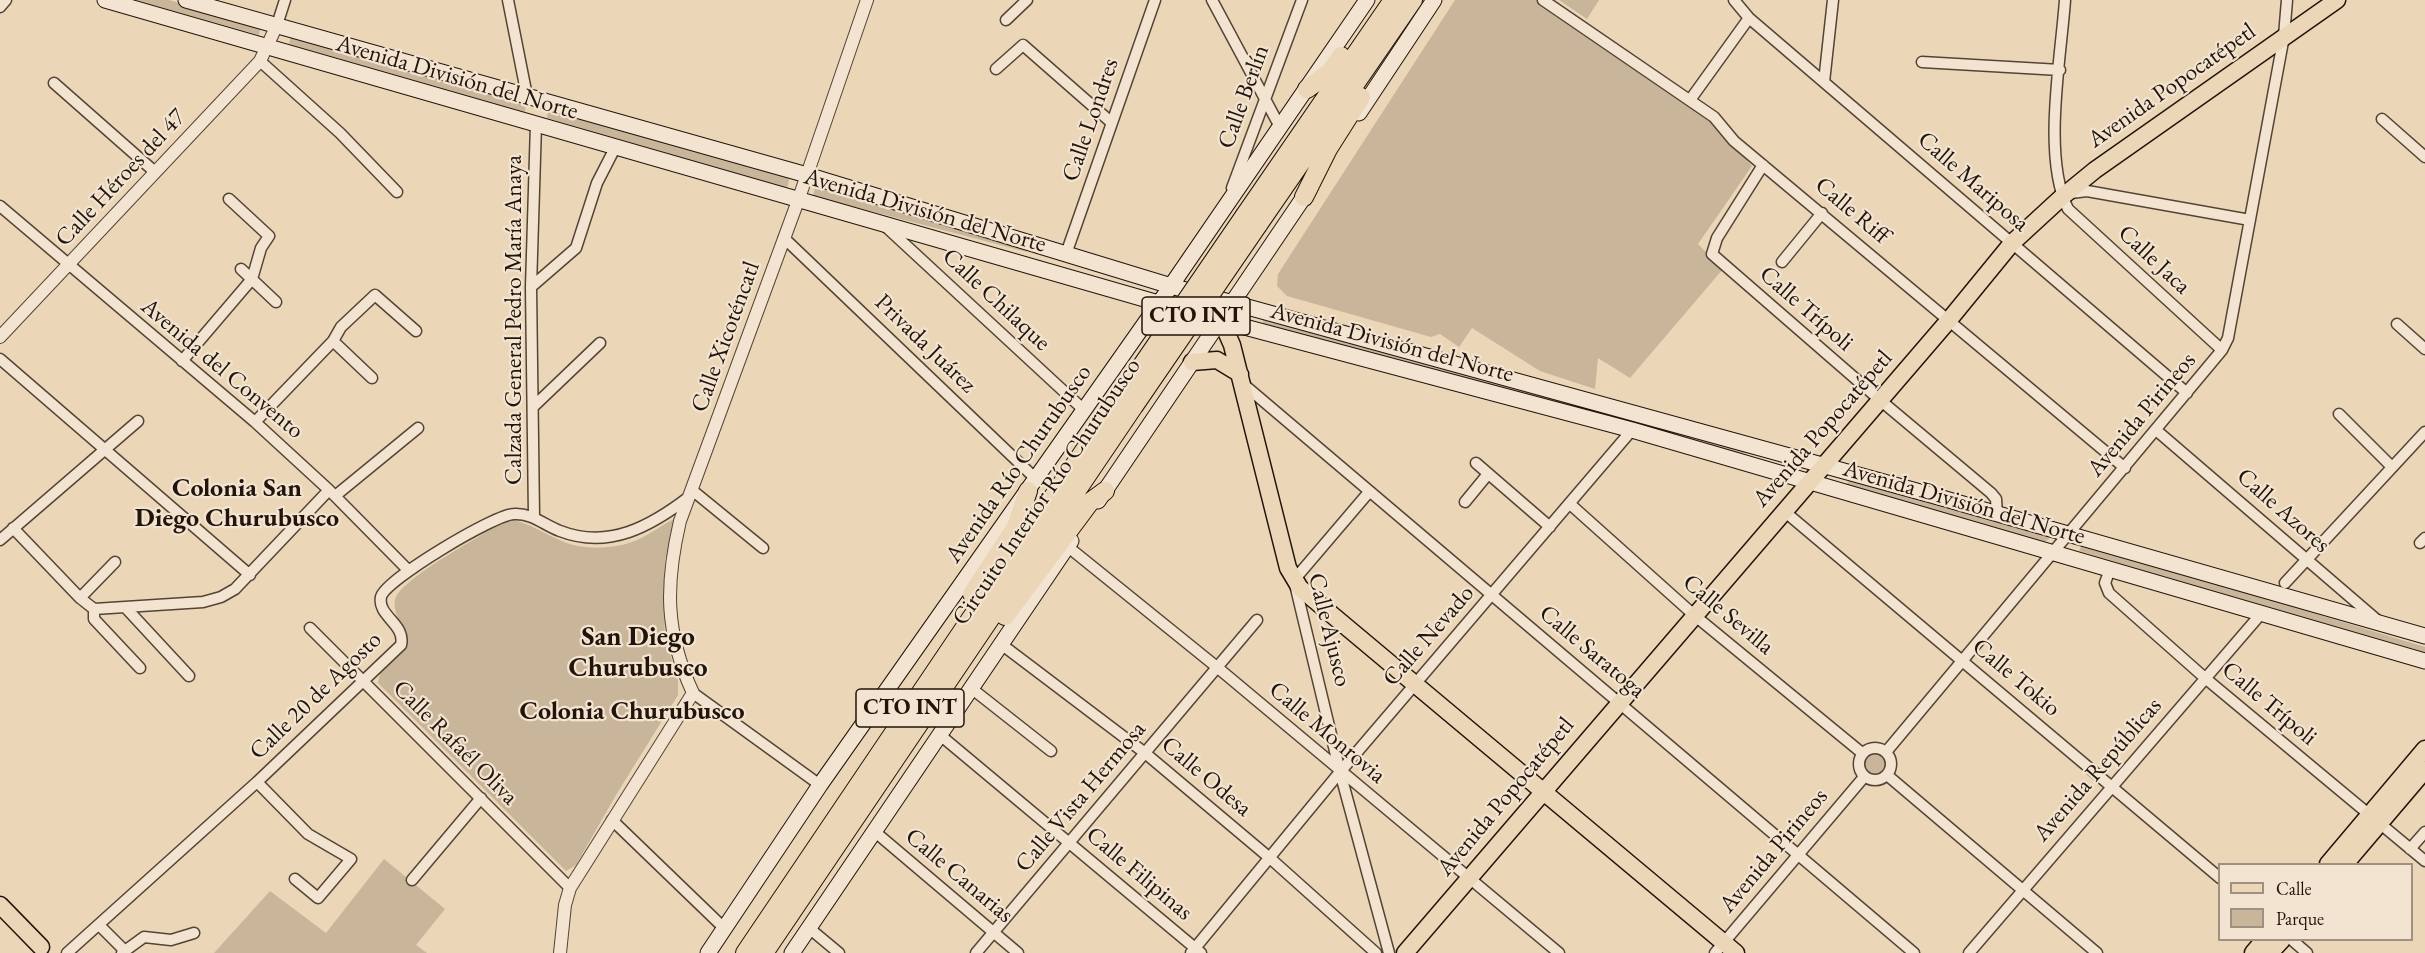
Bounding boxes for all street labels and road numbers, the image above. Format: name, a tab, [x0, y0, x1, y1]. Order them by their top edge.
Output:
street label: Avenida Popocatépetl	[2082, 17, 2262, 155]
street label: Avenida División del Norte	[333, 30, 581, 126]
street label: Calle Berlín	[1212, 41, 1276, 153]
street label: Calle Londres	[1057, 55, 1125, 185]
street label: Calle Héroes del 47	[50, 103, 192, 253]
street label: Calle Mariposa	[1911, 126, 2035, 238]
street label: Calzada General Pedro María Anaya	[500, 155, 528, 485]
street label: Avenida División del Norte	[801, 163, 1049, 259]
street label: Calle Riff	[1809, 171, 1895, 251]
street label: Calle Jaca	[2112, 219, 2196, 301]
street label: Calle Chilaque	[936, 243, 1056, 357]
street label: Calle Xicoténcatl	[685, 258, 767, 416]
street label: Calle Trípoli	[1753, 260, 1859, 358]
street label: Privada Juárez	[868, 288, 982, 400]
street label: Avenida del Convento	[135, 293, 309, 445]
road number: CTO INT	[1142, 297, 1250, 335]
street label: Avenida División del Norte	[1267, 297, 1517, 389]
street label: Avenida Popocatépetl	[1747, 345, 1899, 513]
street label: Avenida Pirineos	[2082, 347, 2202, 483]
street label: Circuito Interior Río Churubusco	[947, 353, 1147, 631]
street label: Avenida Río Churubusco	[940, 359, 1098, 569]
street label: Avenida División del Norte	[1840, 455, 2088, 551]
street label: Calle Azores	[2230, 463, 2336, 559]
street label: Calle Sevilla	[1676, 569, 1780, 661]
street label: Calle Ajusco	[1301, 570, 1357, 690]
street label: Calle Nevado	[1377, 580, 1481, 692]
street label: Calle Saratoga	[1533, 599, 1651, 705]
street label: Calle 20 de Agosto	[244, 626, 388, 766]
street label: Calle Tokio	[1966, 633, 2066, 723]
street label: Calle Trípoli	[2216, 656, 2322, 752]
street label: Calle Rafaél Oliva	[386, 674, 524, 812]
street label: Calle Monrovia	[1263, 676, 1391, 790]
road number: CTO INT	[856, 689, 964, 727]
street label: Avenida Repúblicas	[2028, 692, 2168, 848]
street label: Avenida Popocatépetl	[1431, 712, 1581, 882]
street label: Calle Vista Hermosa	[1009, 716, 1153, 878]
street label: Calle Odesa	[1155, 731, 1257, 823]
street label: Avenida Pirineos	[1714, 783, 1834, 919]
street label: Calle Filipinas	[1080, 821, 1198, 927]
street label: Calle Canarias	[899, 822, 1019, 930]

